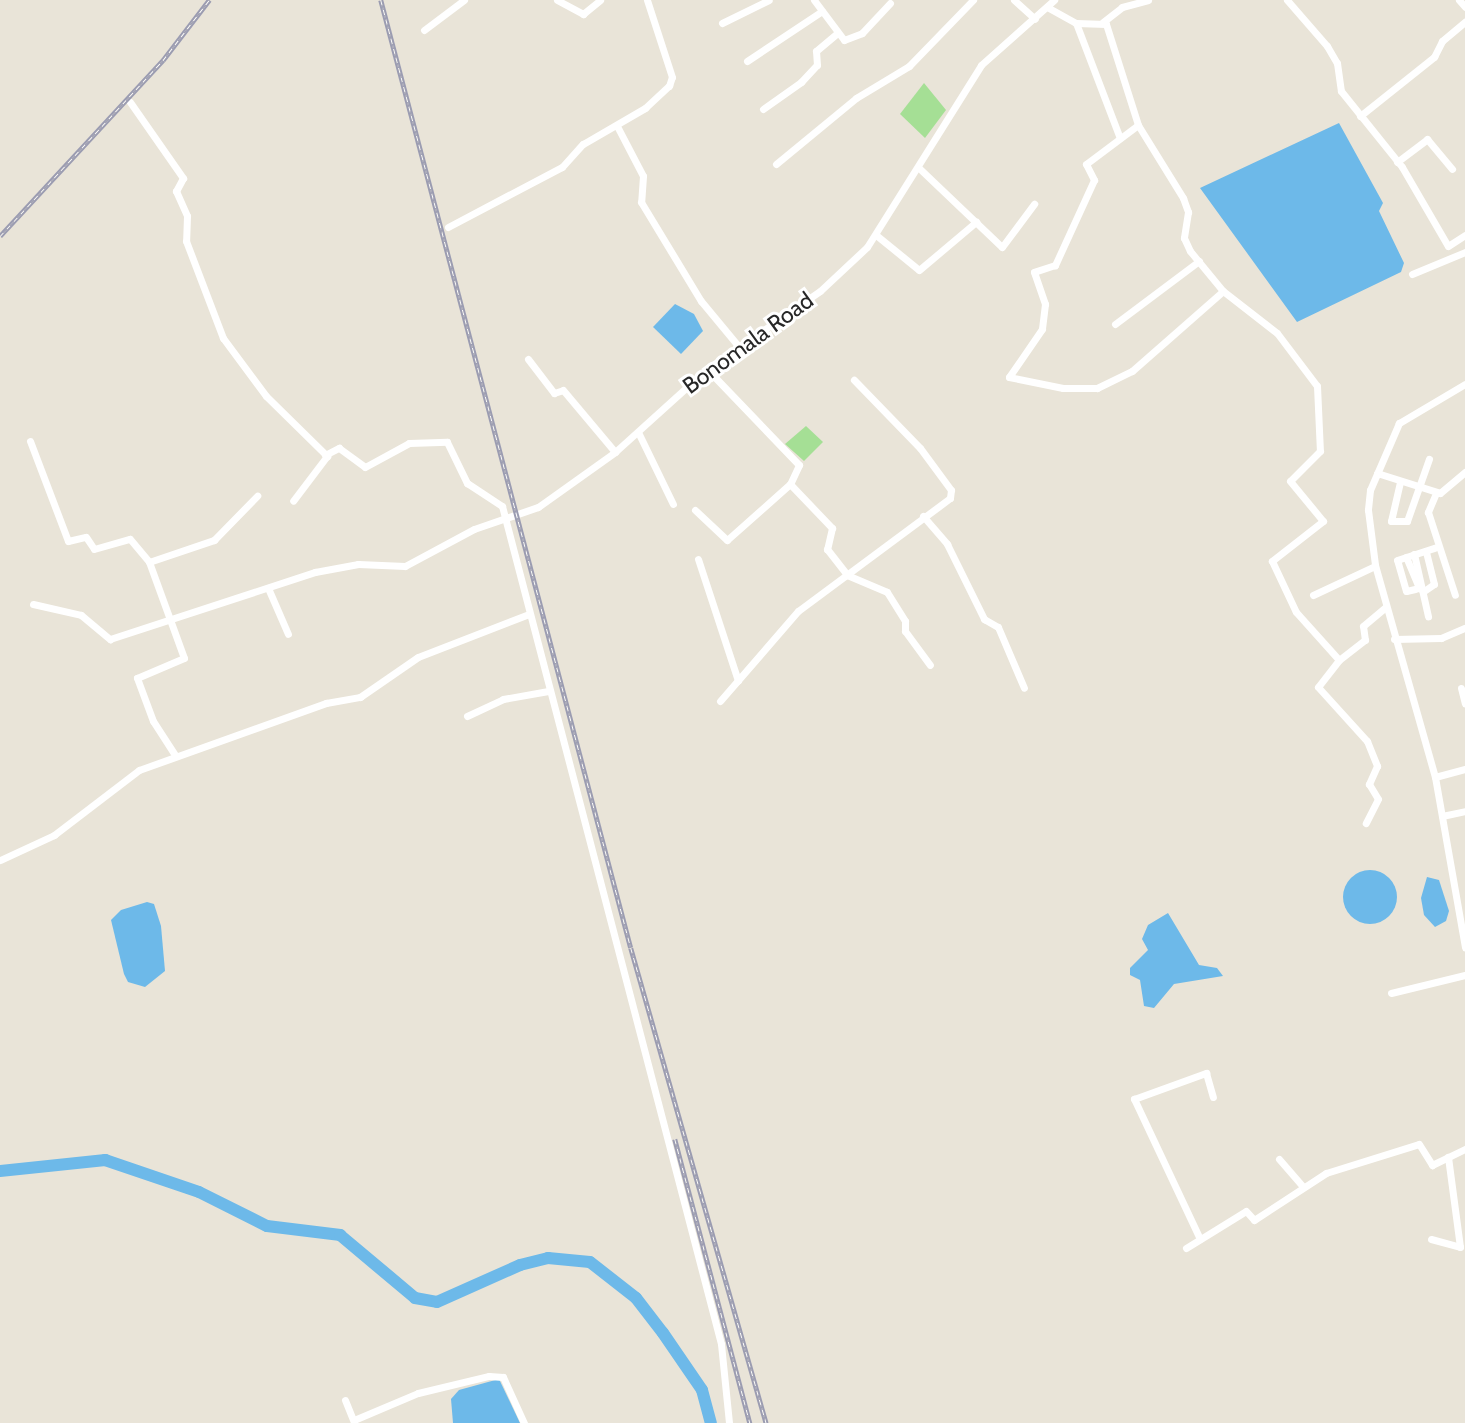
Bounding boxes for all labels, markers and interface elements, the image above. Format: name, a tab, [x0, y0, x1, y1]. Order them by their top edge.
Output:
street label: Bonomala Road	[677, 286, 819, 400]

